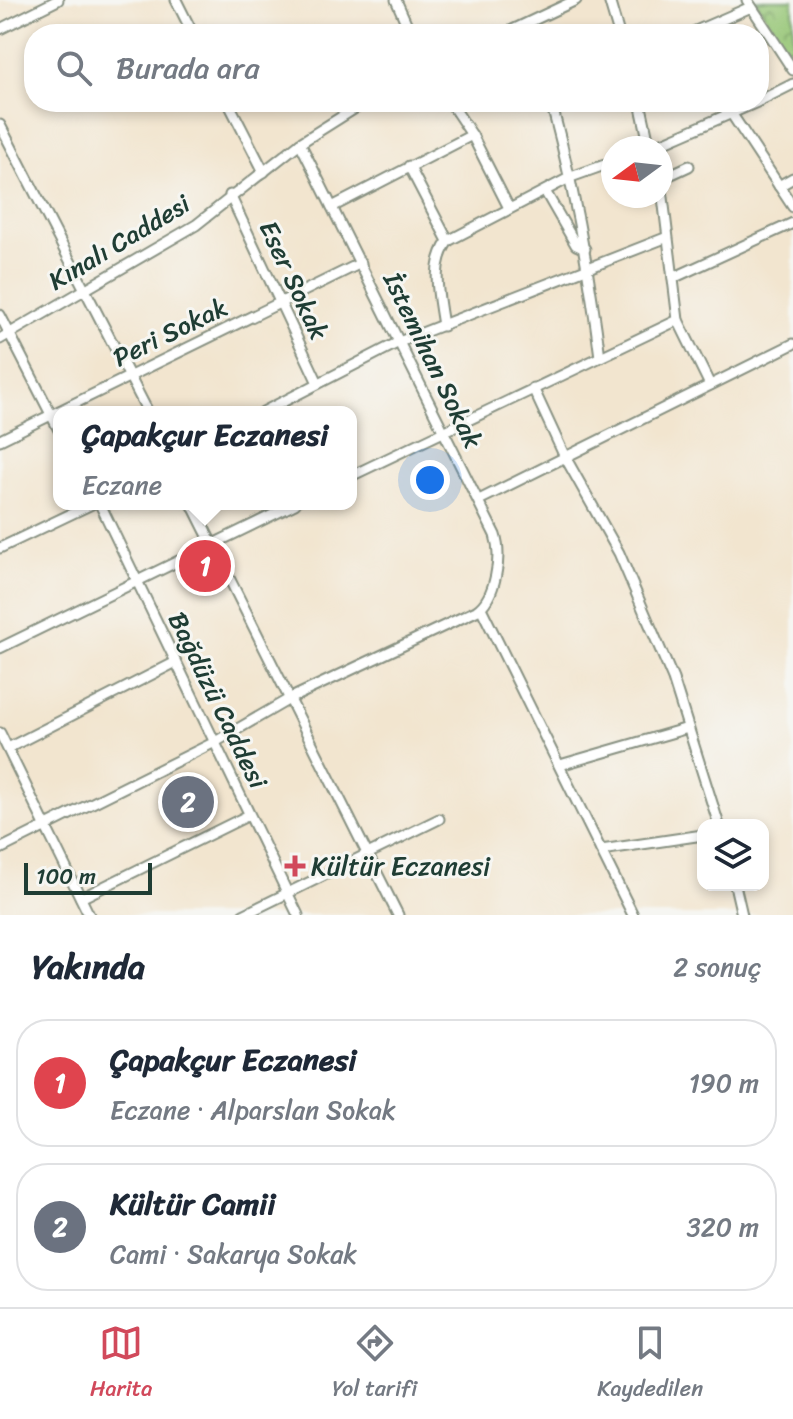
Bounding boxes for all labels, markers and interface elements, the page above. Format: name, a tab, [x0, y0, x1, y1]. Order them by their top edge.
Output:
search box	[24, 24, 769, 112]
text: Burada ara	[116, 41, 259, 95]
icon: search	[52, 46, 96, 90]
north arrow	[601, 136, 673, 208]
street label: Kınalı Caddesi	[39, 181, 200, 303]
street label: Eser Sokak	[246, 213, 342, 348]
street label: İstemihan Sokak	[370, 263, 496, 456]
street label: Peri Sokak	[104, 284, 236, 380]
popup	[53, 406, 357, 510]
text: Çapakçur Eczanesi	[82, 408, 328, 462]
your location	[410, 460, 450, 500]
text: Eczane	[82, 462, 162, 508]
pin: 1	[179, 536, 231, 596]
street label: Bağdüzü Caddesi	[155, 603, 281, 797]
pin: 2	[162, 772, 214, 832]
map controls	[697, 819, 769, 891]
button: layers	[697, 819, 769, 891]
place label: Kültür Eczanesi	[311, 843, 491, 889]
text: 100 m	[36, 857, 96, 896]
marker: Kültür Eczanesi	[286, 857, 304, 875]
scale bar	[24, 859, 152, 895]
text: Yakında	[32, 937, 145, 997]
text: 2 sonuç	[673, 944, 761, 990]
text: Çapakçur Eczanesi	[110, 1033, 356, 1087]
text: 1	[54, 1060, 66, 1106]
text: 190 m	[689, 1060, 759, 1106]
text: Eczane · Alparslan Sokak	[110, 1087, 396, 1133]
text: Kültür Camii	[110, 1177, 276, 1231]
text: 2	[52, 1204, 68, 1250]
text: 320 m	[687, 1204, 759, 1250]
text: Cami · Sakarya Sokak	[110, 1231, 357, 1277]
tab: Harita	[90, 1321, 152, 1408]
tab: Yol tarifi	[332, 1321, 417, 1408]
tab: Kaydedilen	[597, 1321, 703, 1408]

